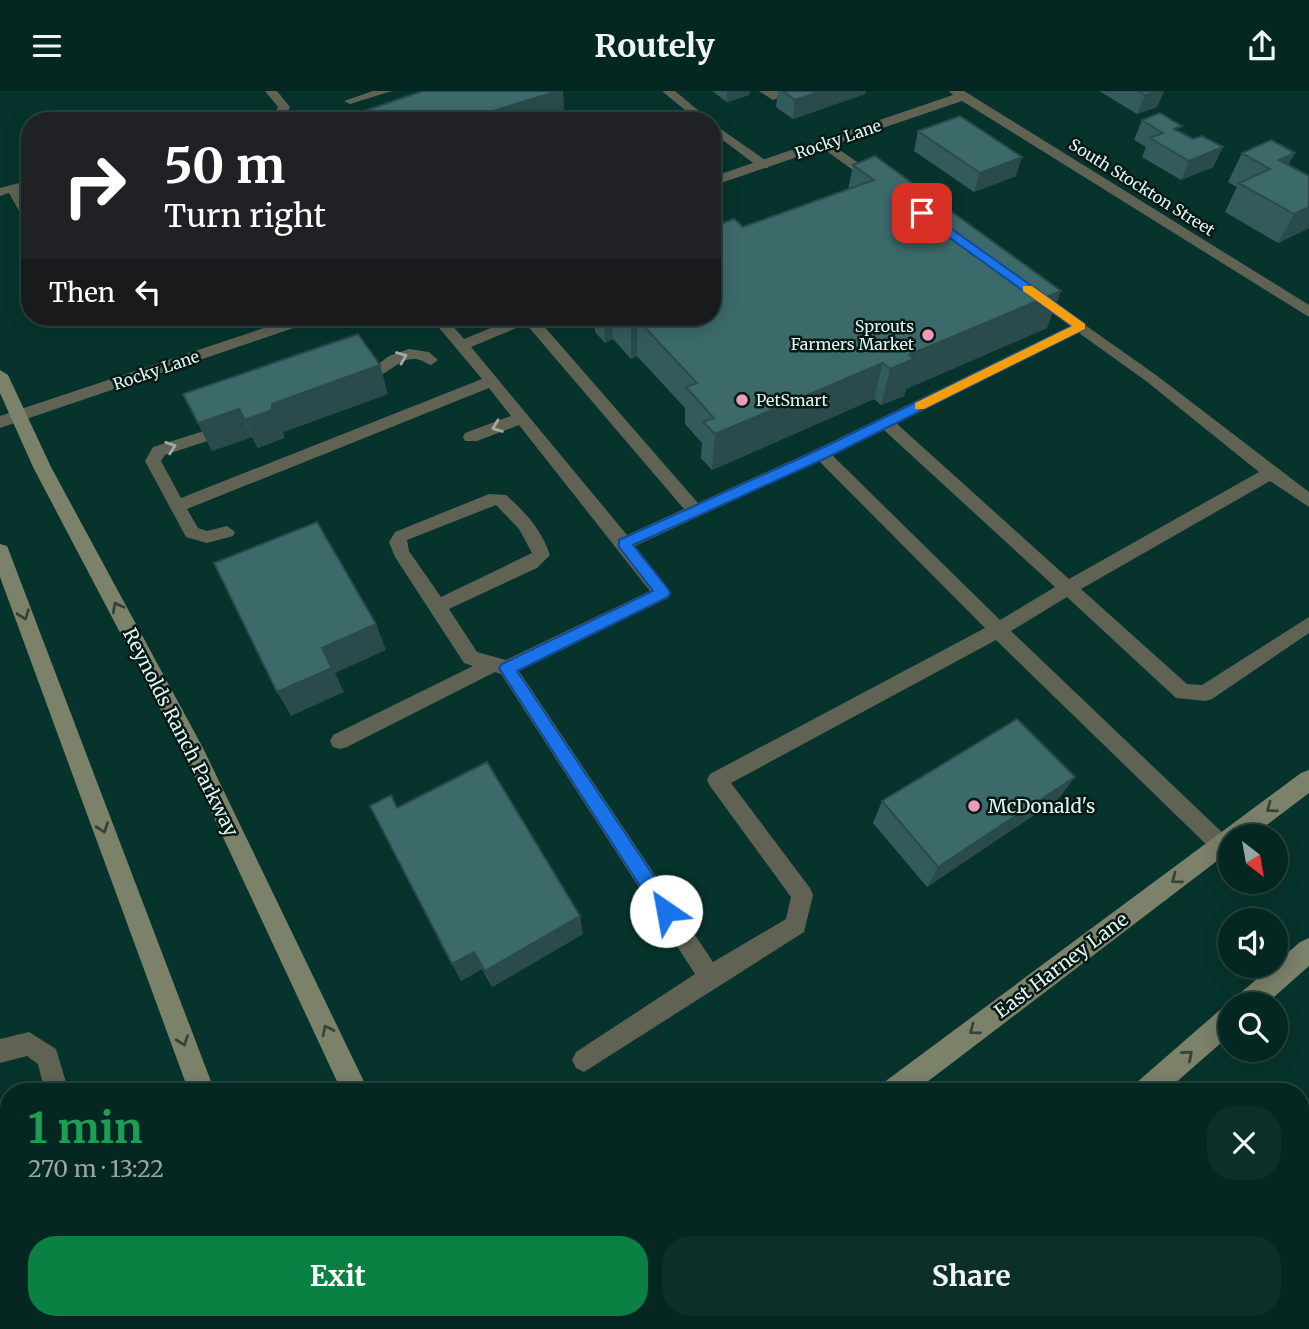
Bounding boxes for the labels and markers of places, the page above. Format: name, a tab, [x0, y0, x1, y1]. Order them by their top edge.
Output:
pin	[892, 183, 952, 243]
place label: Sprouts Farmers Market	[791, 316, 915, 354]
marker: Sprouts Farmers Market	[920, 327, 936, 343]
place label: PetSmart	[756, 390, 828, 410]
marker: PetSmart	[734, 392, 750, 408]
place label: McDonald's	[988, 794, 1095, 818]
marker: McDonald's	[966, 798, 982, 814]

